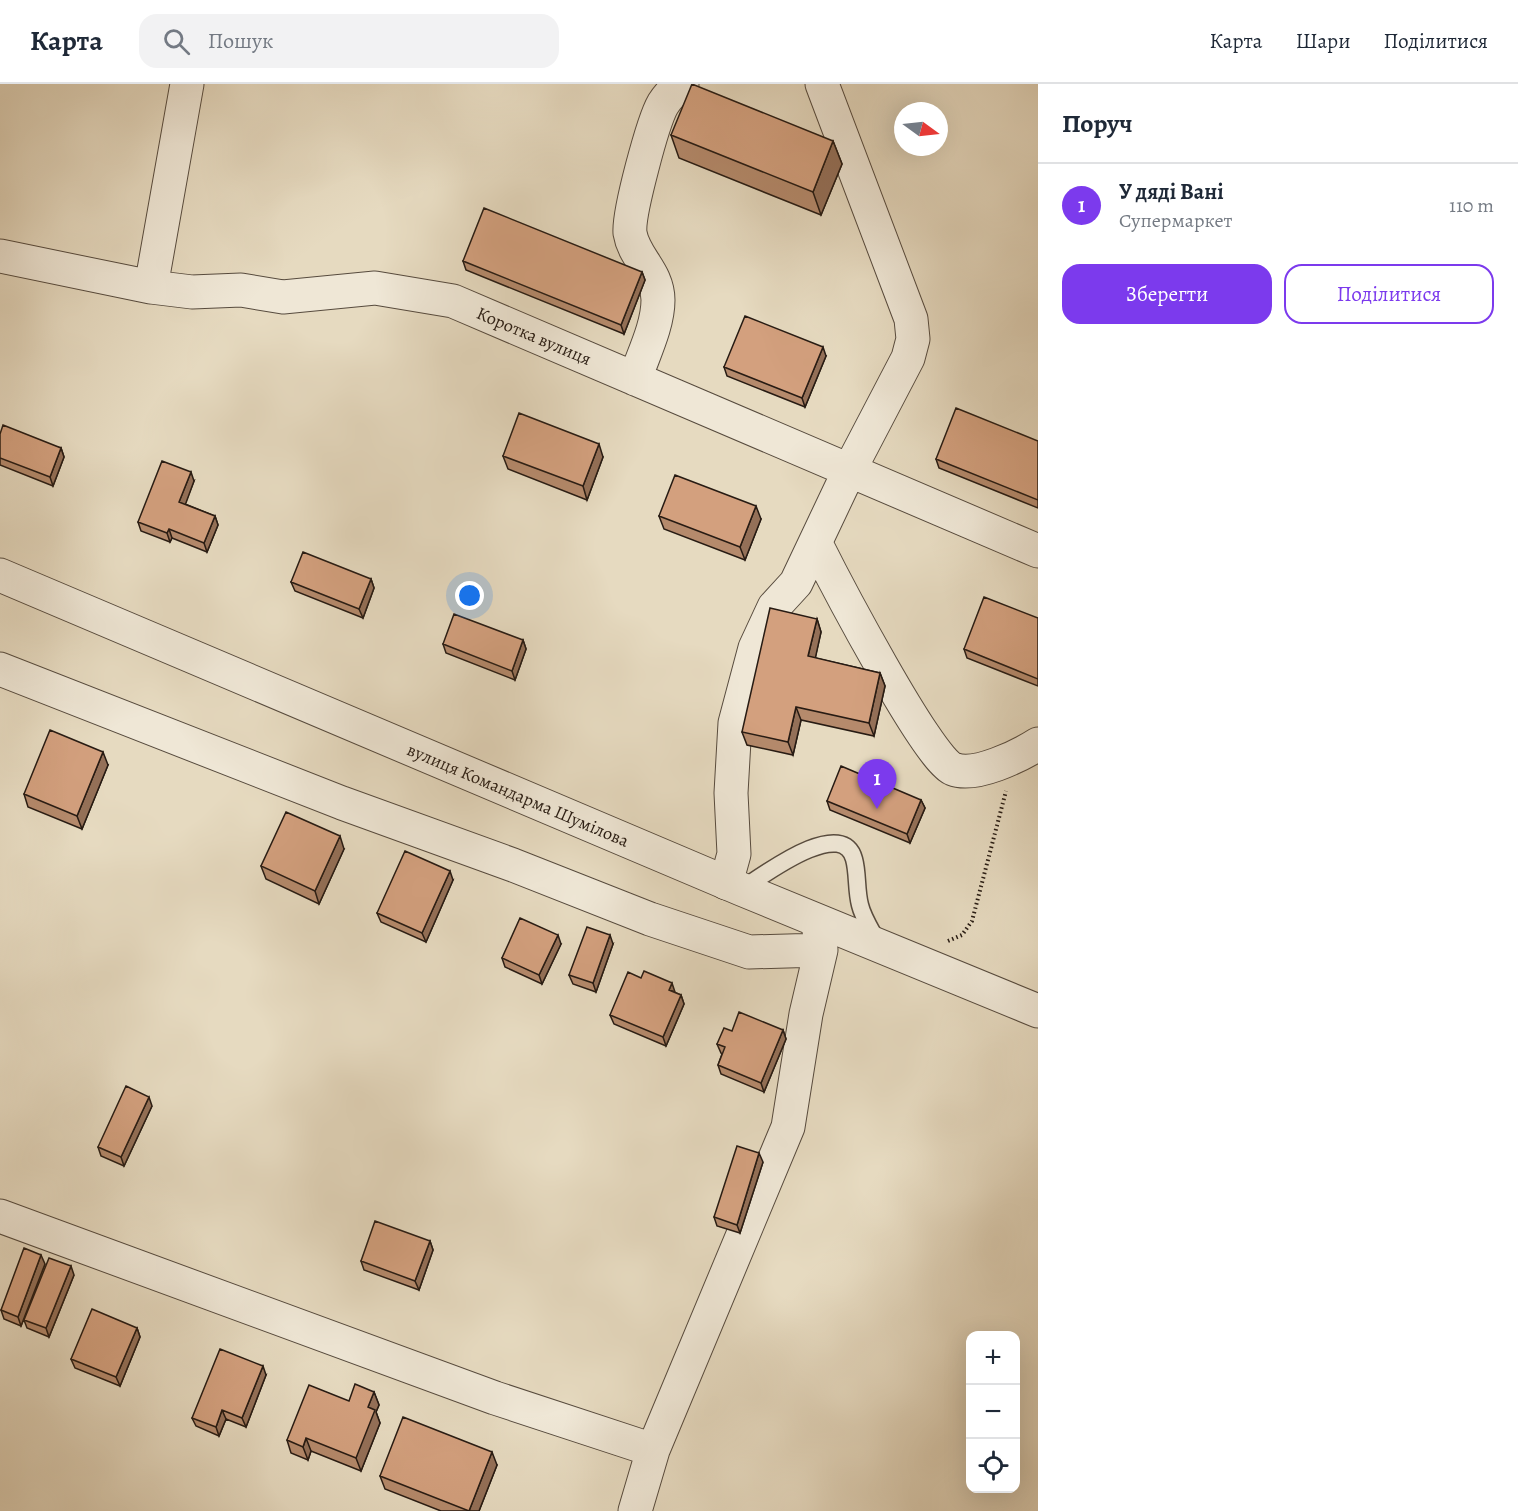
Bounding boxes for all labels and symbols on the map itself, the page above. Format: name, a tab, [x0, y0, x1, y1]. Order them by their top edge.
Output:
north arrow	[894, 102, 948, 156]
street label: Коротка вулиця	[473, 301, 595, 371]
your location	[455, 581, 484, 610]
street label: вулиця Командарма Шумілова	[403, 737, 633, 853]
pin: 1	[858, 760, 896, 809]

